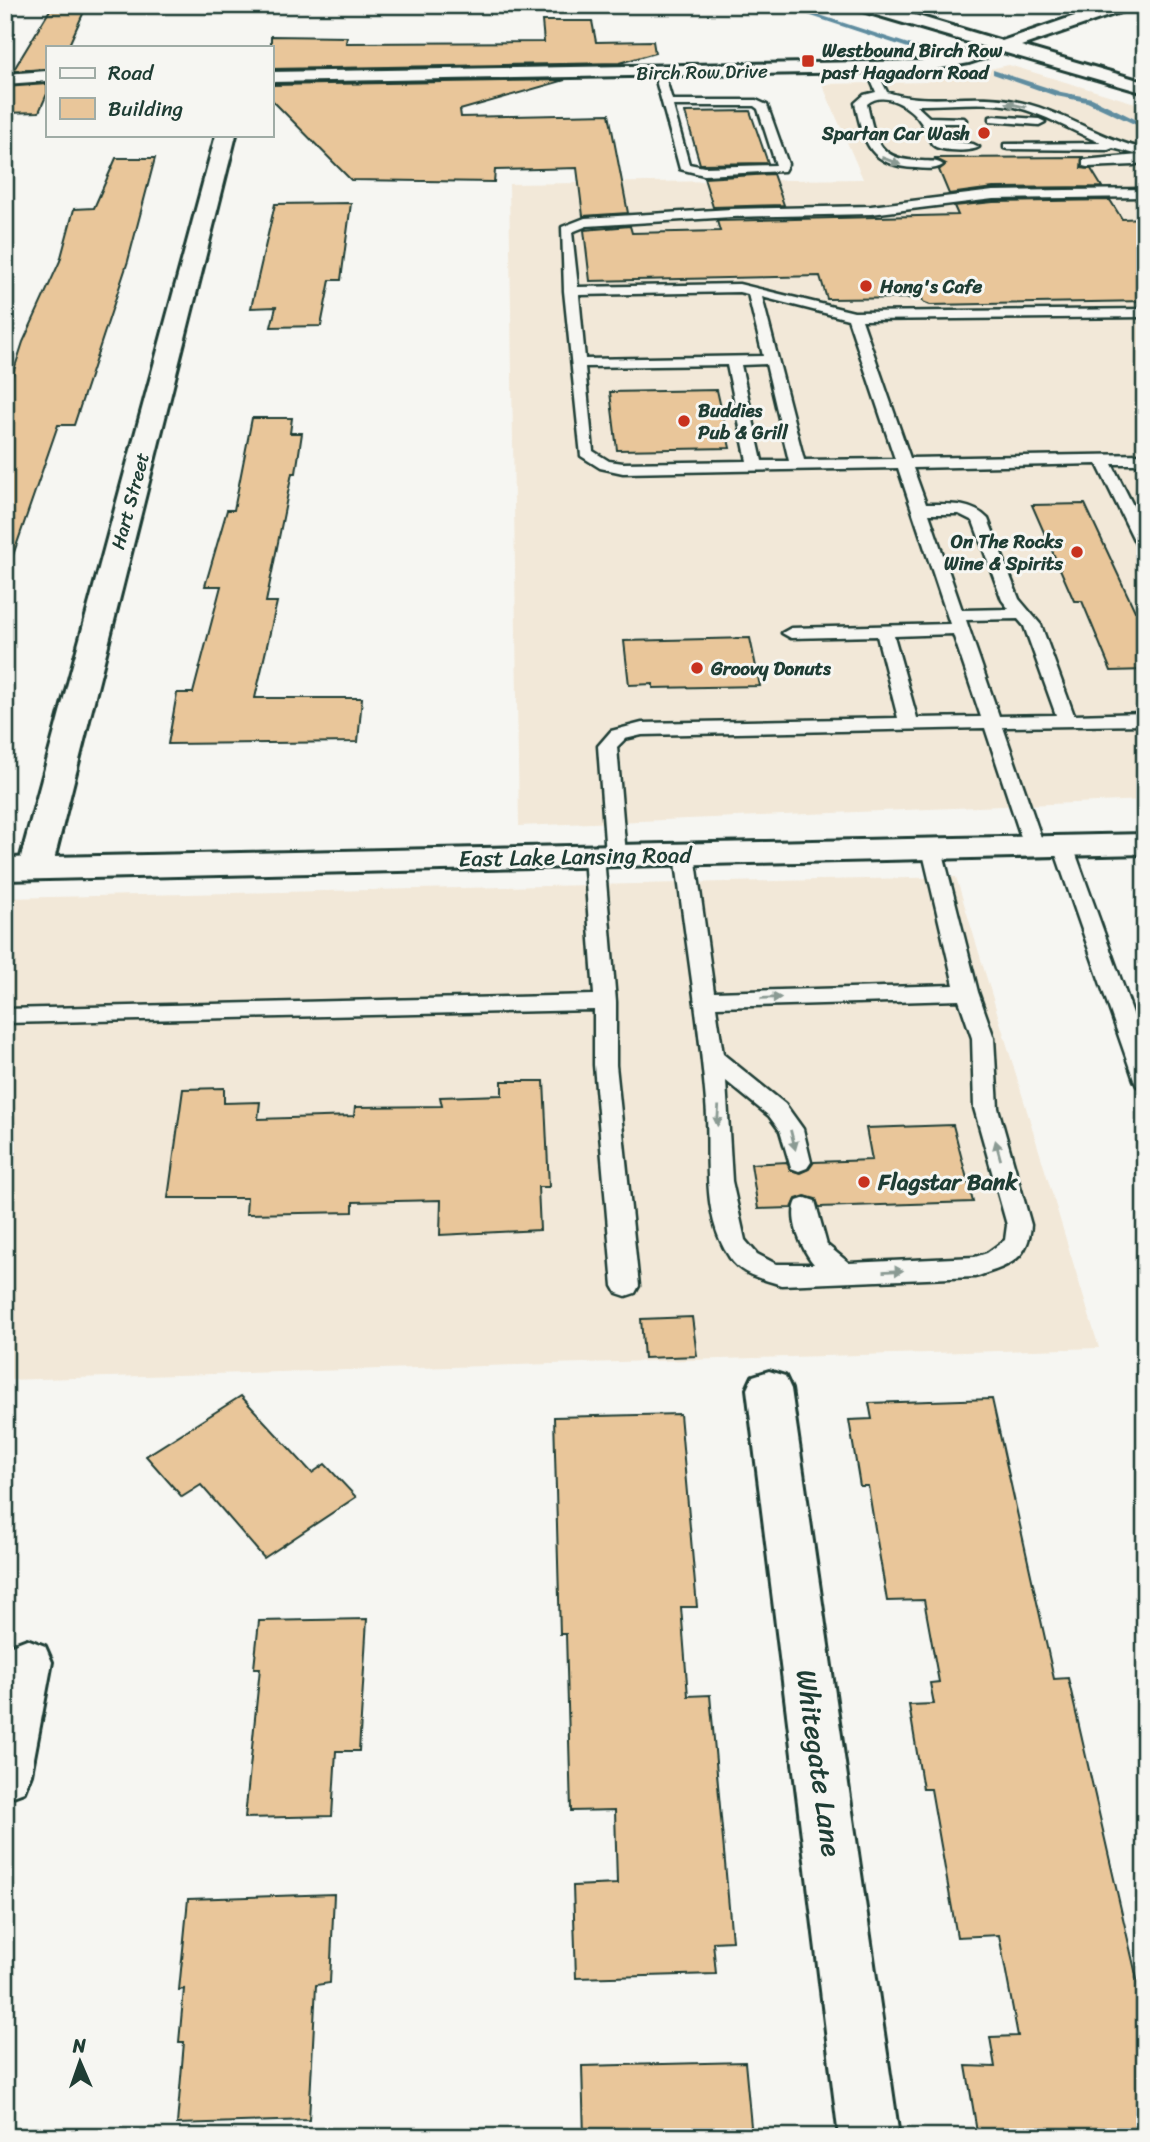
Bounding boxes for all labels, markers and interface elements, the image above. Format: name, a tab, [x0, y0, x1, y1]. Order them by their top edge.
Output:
place label: Westbound Birch Row past Hagadorn Road	[820, 34, 1003, 89]
legend	[46, 46, 273, 136]
marker: Westbound Birch Row past Hagadorn Road	[800, 53, 816, 69]
text: Road	[108, 54, 155, 92]
street label: Birch Row Drive	[636, 54, 768, 90]
text: Building	[108, 90, 184, 128]
one-way arrow	[1005, 100, 1027, 111]
place label: Spartan Car Wash	[821, 117, 970, 150]
marker: Spartan Car Wash	[976, 125, 992, 141]
one-way arrow	[881, 155, 902, 166]
place label: Hong's Cafe	[879, 270, 983, 303]
marker: Hong's Cafe	[858, 278, 874, 294]
place label: Buddies Pub & Grill	[698, 394, 789, 449]
marker: Buddies Pub & Grill	[676, 413, 692, 429]
street label: Hart Street	[101, 449, 159, 553]
place label: On The Rocks Wine & Spirits	[944, 525, 1064, 580]
marker: On The Rocks Wine & Spirits	[1069, 544, 1085, 560]
place label: Groovy Donuts	[710, 652, 832, 685]
marker: Groovy Donuts	[689, 660, 705, 676]
street label: East Lake Lansing Road	[458, 834, 694, 880]
one-way arrow	[760, 992, 782, 1003]
one-way arrow	[712, 1105, 723, 1127]
one-way arrow	[788, 1129, 799, 1151]
one-way arrow	[992, 1139, 1003, 1161]
place label: Flagstar Bank	[877, 1162, 1018, 1203]
marker: Flagstar Bank	[856, 1174, 872, 1190]
one-way arrow	[882, 1266, 904, 1277]
street label: Whitegate Lane	[782, 1666, 856, 1860]
north arrow	[46, 2026, 116, 2096]
text: N	[71, 2029, 87, 2062]

